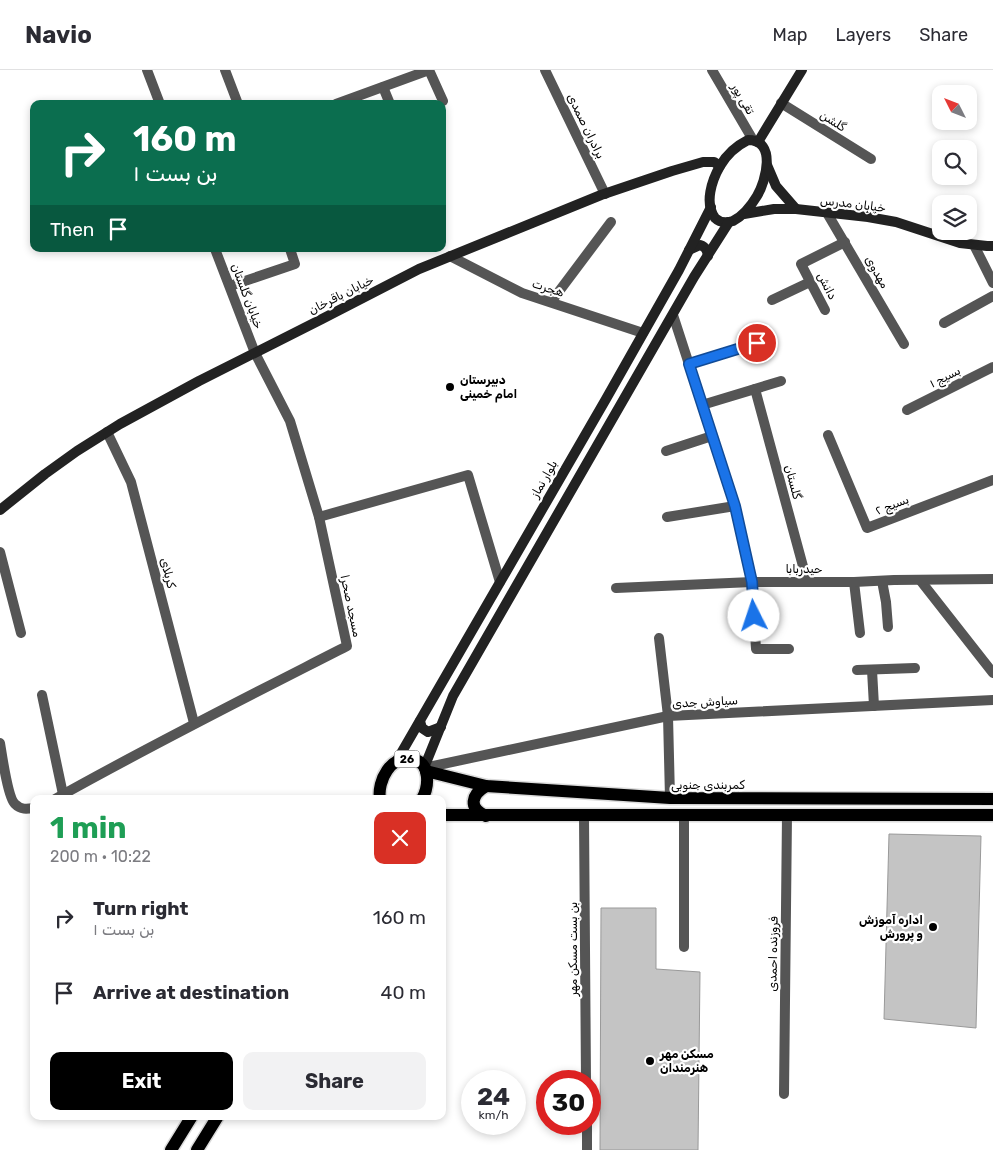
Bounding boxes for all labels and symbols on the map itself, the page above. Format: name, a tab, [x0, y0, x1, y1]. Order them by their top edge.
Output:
street label: تقی پور	[727, 80, 758, 118]
north arrow	[932, 85, 978, 130]
street label: برادران صمدی	[563, 91, 608, 161]
street label: گلشن	[818, 108, 849, 135]
street label: خیابان مدرس	[819, 193, 887, 216]
street label: مهدوی	[861, 253, 892, 292]
street label: خیابان گلستان	[228, 261, 266, 331]
street label: دانش	[814, 270, 840, 302]
street label: خیابان باقرخان	[306, 273, 376, 318]
street label: هجرت	[530, 276, 566, 301]
pin	[736, 322, 778, 364]
street label: بسیج ۱	[927, 363, 964, 392]
place label: دبیرستان امام خمینی	[460, 373, 517, 403]
marker: دبیرستان امام خمینی	[444, 381, 456, 393]
street label: بلوار نماز	[527, 458, 561, 502]
street label: گلستان	[782, 463, 804, 501]
street label: بسیج ۲	[873, 492, 911, 520]
street label: کربلای	[156, 556, 179, 591]
street label: حیدربابا	[786, 562, 822, 577]
street label: مسجد صحرا	[337, 574, 365, 639]
position arrow	[727, 589, 779, 641]
street label: سیاوش جدی	[672, 693, 738, 712]
road number: 26	[394, 751, 420, 768]
street label: کمربندی جنوبی	[671, 778, 745, 793]
street label: بن بست مسکن مهر	[566, 902, 581, 997]
place label: اداره آموزش و پرورش	[859, 913, 923, 943]
street label: فروزنده احمدی	[765, 916, 782, 992]
marker: اداره آموزش و پرورش	[927, 921, 939, 933]
place label: مسکن مهر هنرمندان	[659, 1047, 714, 1075]
marker: مسکن مهر هنرمندان	[644, 1055, 656, 1067]
speed limit sign: 30	[536, 1070, 601, 1135]

